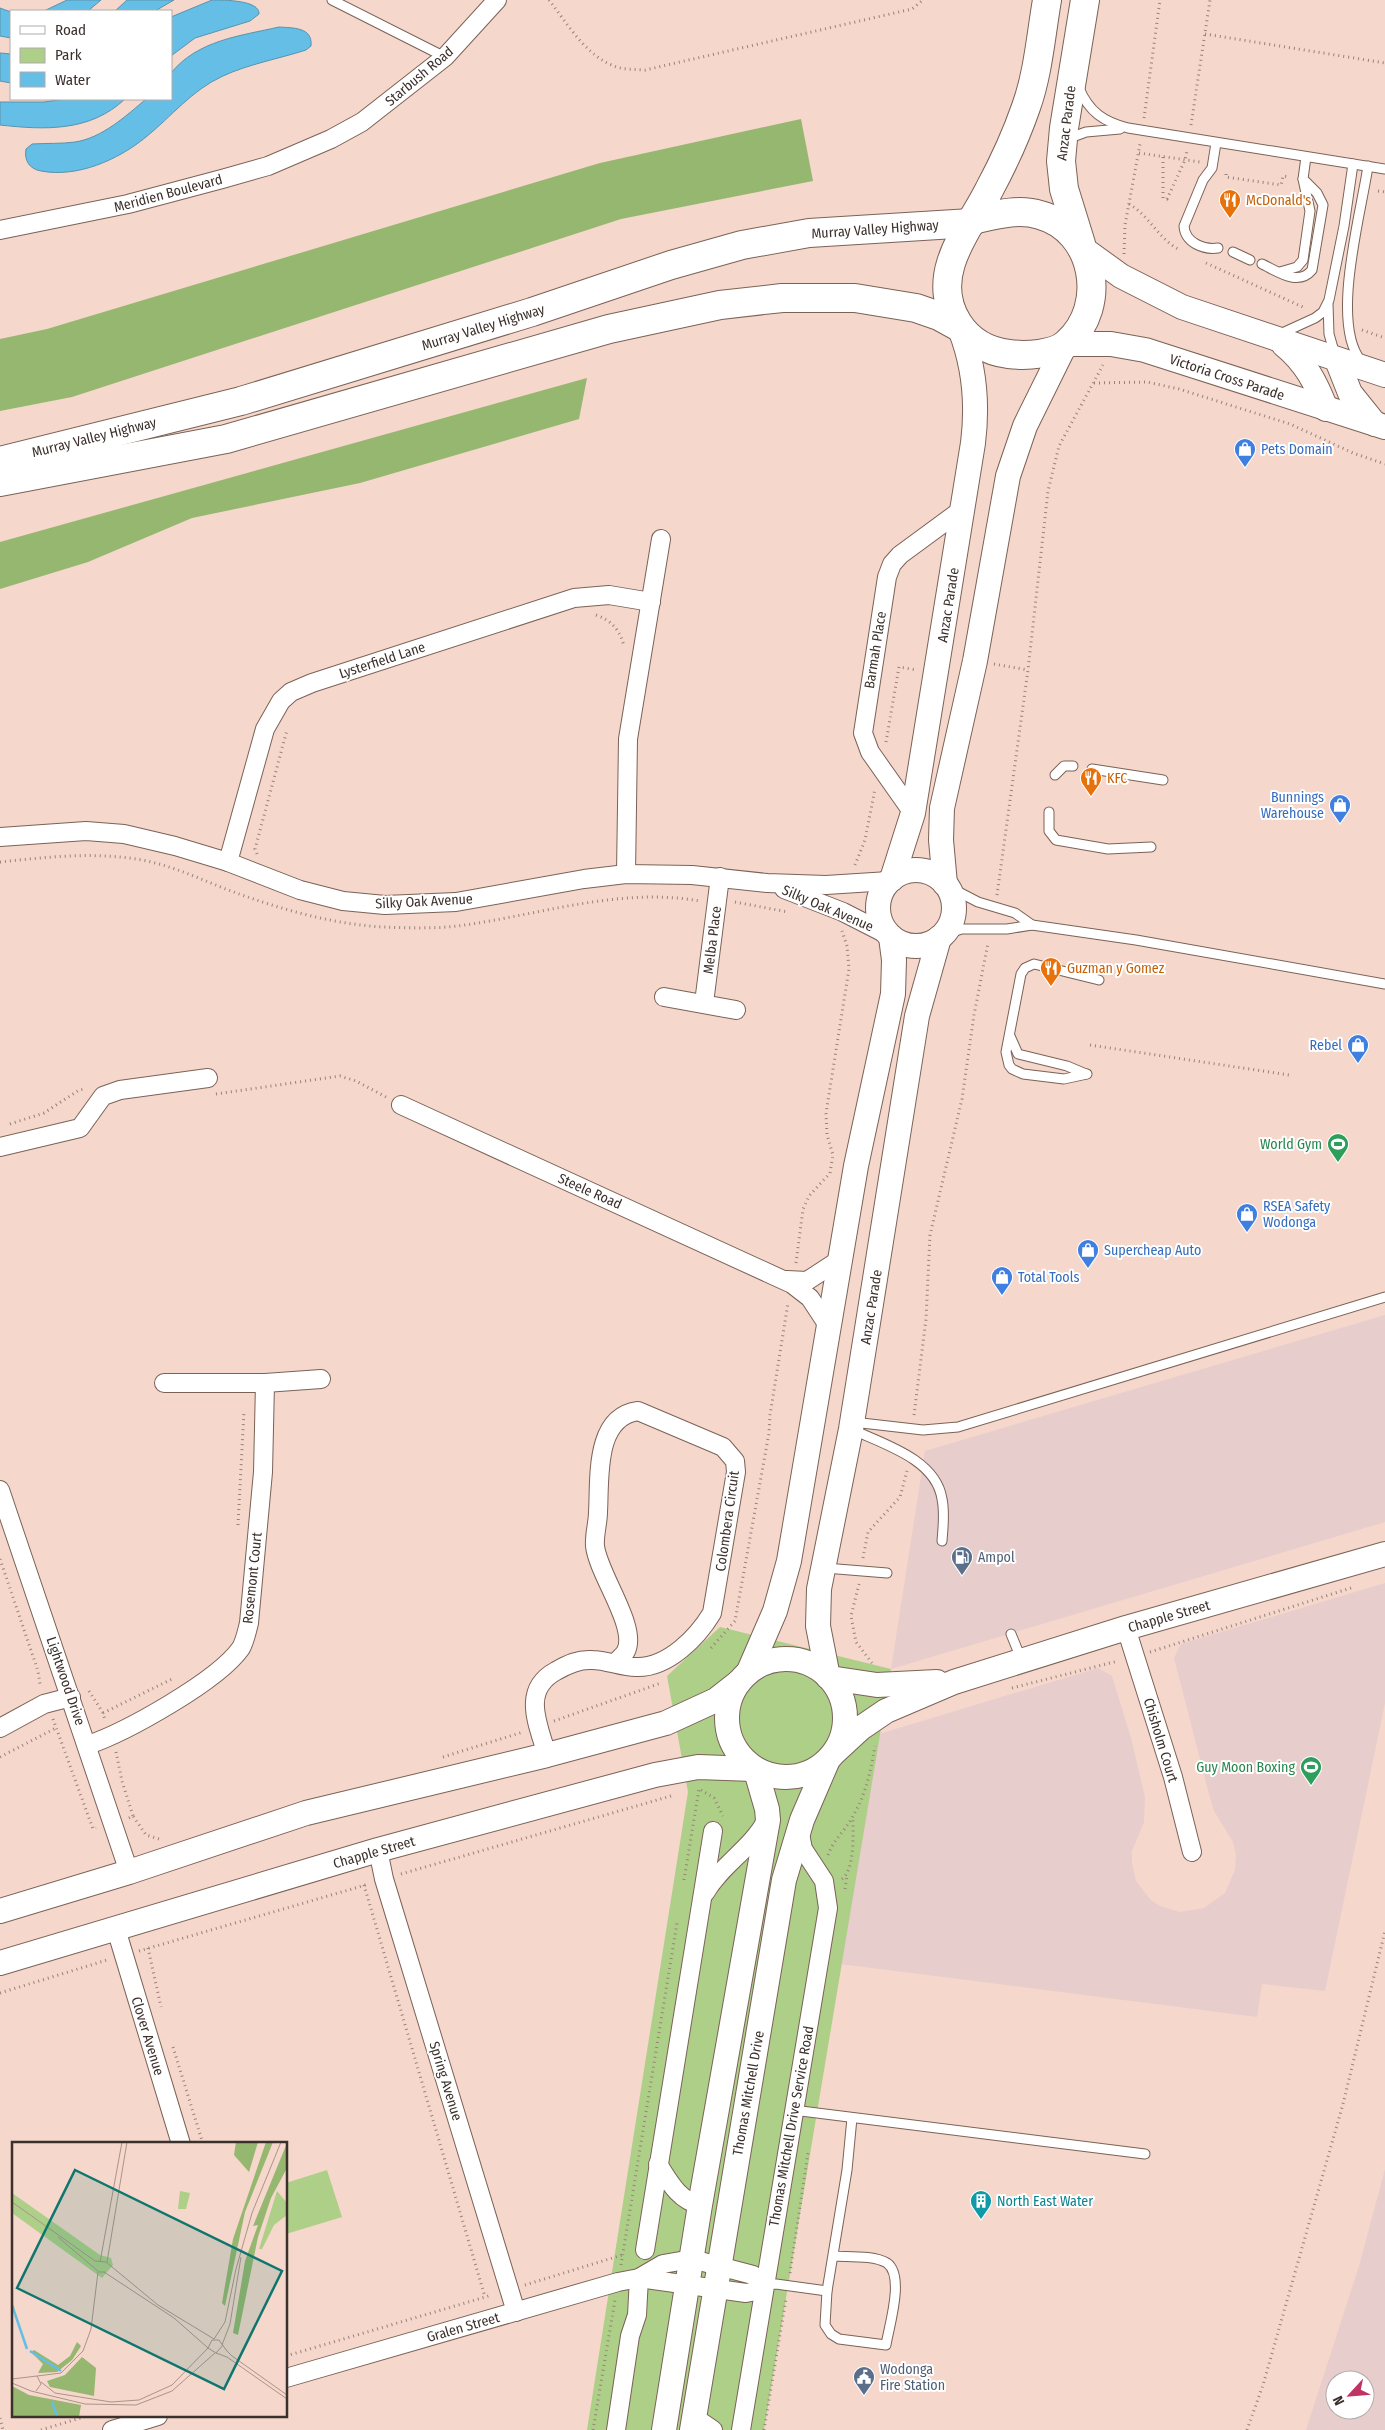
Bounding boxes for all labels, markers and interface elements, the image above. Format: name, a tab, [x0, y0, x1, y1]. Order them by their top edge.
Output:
legend	[10, 10, 172, 100]
text: Road	[55, 21, 86, 39]
street label: Starbush Road	[382, 43, 457, 110]
text: Park	[55, 46, 82, 64]
text: Water	[55, 71, 91, 89]
street label: Anzac Parade	[1053, 85, 1080, 162]
street label: Meridien Boulevard	[112, 171, 224, 216]
restaurant icon: McDonald's	[1218, 188, 1242, 219]
place label: McDonald's	[1246, 192, 1311, 209]
street label: Murray Valley Highway	[811, 217, 940, 242]
street label: Murray Valley Highway	[420, 300, 547, 354]
street label: Victoria Cross Parade	[1167, 351, 1287, 404]
street label: Murray Valley Highway	[30, 414, 159, 461]
shop icon: Pets Domain	[1233, 437, 1257, 468]
place label: Pets Domain	[1261, 441, 1333, 458]
street label: Anzac Parade	[934, 566, 963, 644]
street label: Barmah Place	[861, 610, 890, 690]
street label: Lysterfield Lane	[337, 639, 427, 682]
restaurant icon: KFC	[1079, 766, 1103, 797]
place label: KFC	[1107, 770, 1127, 787]
place label: Bunnings Warehouse	[1261, 789, 1324, 822]
shop icon: Bunnings Warehouse	[1328, 793, 1352, 824]
street label: Silky Oak Avenue	[780, 882, 876, 935]
street label: Silky Oak Avenue	[375, 890, 473, 913]
street label: Melba Place	[700, 905, 725, 975]
restaurant icon: Guzman y Gomez	[1039, 956, 1063, 987]
place label: Guzman y Gomez	[1067, 960, 1165, 977]
shop icon: Rebel	[1346, 1033, 1370, 1064]
place label: Rebel	[1310, 1037, 1342, 1054]
sports icon: World Gym	[1326, 1132, 1350, 1163]
place label: World Gym	[1260, 1136, 1322, 1153]
street label: Steele Road	[555, 1170, 624, 1213]
place label: RSEA Safety Wodonga	[1263, 1198, 1331, 1231]
shop icon: RSEA Safety Wodonga	[1235, 1202, 1259, 1233]
shop icon: Supercheap Auto	[1076, 1238, 1100, 1269]
place label: Supercheap Auto	[1104, 1242, 1201, 1259]
shop icon: Total Tools	[990, 1265, 1014, 1296]
street label: Anzac Parade	[857, 1268, 886, 1346]
place label: Total Tools	[1018, 1269, 1079, 1286]
street label: Colombera Circuit	[712, 1469, 743, 1572]
street label: Rosemont Court	[239, 1531, 266, 1625]
fuel station icon: Ampol	[950, 1545, 974, 1576]
place label: Ampol	[978, 1549, 1015, 1566]
street label: Chapple Street	[1126, 1597, 1212, 1636]
street label: Lightwood Drive	[42, 1635, 89, 1728]
street label: Chisholm Court	[1140, 1696, 1182, 1785]
sports icon: Guy Moon Boxing	[1299, 1755, 1323, 1786]
place label: Guy Moon Boxing	[1196, 1759, 1295, 1776]
street label: Chapple Street	[331, 1833, 417, 1872]
street label: Clover Avenue	[128, 1995, 168, 2078]
street label: Thomas Mitchell Drive Service Road	[765, 2025, 818, 2228]
street label: Thomas Mitchell Drive	[729, 2029, 768, 2157]
street label: Spring Avenue	[425, 2039, 466, 2123]
inset map	[12, 2142, 288, 2418]
building icon: North East Water	[969, 2189, 993, 2220]
place label: North East Water	[997, 2193, 1093, 2210]
street label: Gralen Street	[425, 2309, 502, 2346]
place label: Wodonga Fire Station	[880, 2361, 945, 2394]
public building icon: Wodonga Fire Station	[852, 2365, 876, 2396]
north arrow	[1325, 2370, 1375, 2420]
text: N	[1329, 2393, 1348, 2408]

